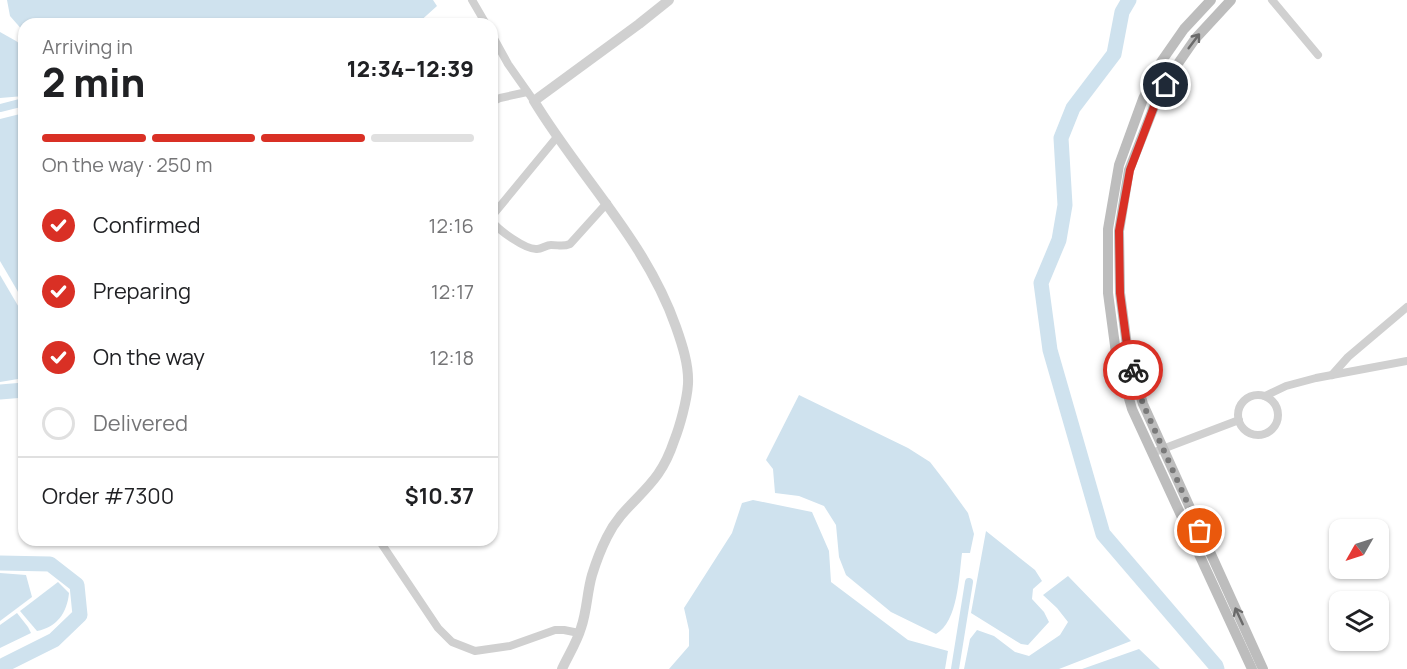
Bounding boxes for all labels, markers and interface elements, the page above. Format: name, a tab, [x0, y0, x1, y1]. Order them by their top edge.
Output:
text: Arriving in	[42, 33, 133, 60]
one-way arrow	[1188, 34, 1200, 50]
text: 12:34–12:39	[347, 54, 474, 84]
text: 2 min	[42, 55, 145, 109]
pin	[1140, 59, 1191, 110]
icon: home	[1149, 68, 1182, 101]
text: On the way · 250 m	[42, 151, 212, 178]
icon: check	[42, 209, 75, 242]
text: Confirmed	[93, 210, 201, 240]
text: 12:16	[429, 212, 474, 239]
icon: check	[42, 275, 75, 308]
text: Preparing	[93, 276, 191, 306]
text: 12:17	[431, 278, 474, 305]
courier	[1103, 340, 1163, 400]
icon: check	[42, 341, 75, 374]
text: On the way	[93, 342, 205, 372]
text: 12:18	[429, 344, 474, 371]
icon: bike	[1117, 354, 1150, 387]
text: Delivered	[93, 408, 188, 438]
text: Order #7300	[42, 481, 174, 511]
text: $10.37	[405, 481, 474, 511]
pin	[1174, 505, 1225, 556]
icon: bag	[1183, 514, 1216, 547]
north arrow	[1329, 519, 1389, 579]
map controls	[1329, 519, 1389, 651]
button: layers	[1329, 591, 1389, 651]
one-way arrow	[1232, 607, 1244, 625]

